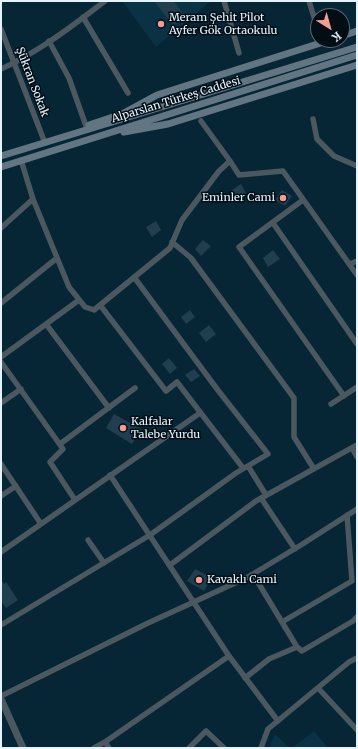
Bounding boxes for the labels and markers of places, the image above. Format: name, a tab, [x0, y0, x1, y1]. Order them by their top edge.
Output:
place label: Meram Şehit Pilot Ayfer Gök Ortaokulu	[169, 11, 277, 37]
marker: Meram Şehit Pilot Ayfer Gök Ortaokulu	[156, 19, 166, 29]
place label: Eminler Cami	[202, 191, 275, 205]
marker: Eminler Cami	[278, 193, 288, 203]
place label: Kalfalar Talebe Yurdu	[131, 415, 200, 441]
marker: Kalfalar Talebe Yurdu	[118, 423, 128, 433]
place label: Kavaklı Cami	[207, 573, 277, 587]
marker: Kavaklı Cami	[194, 575, 204, 585]

